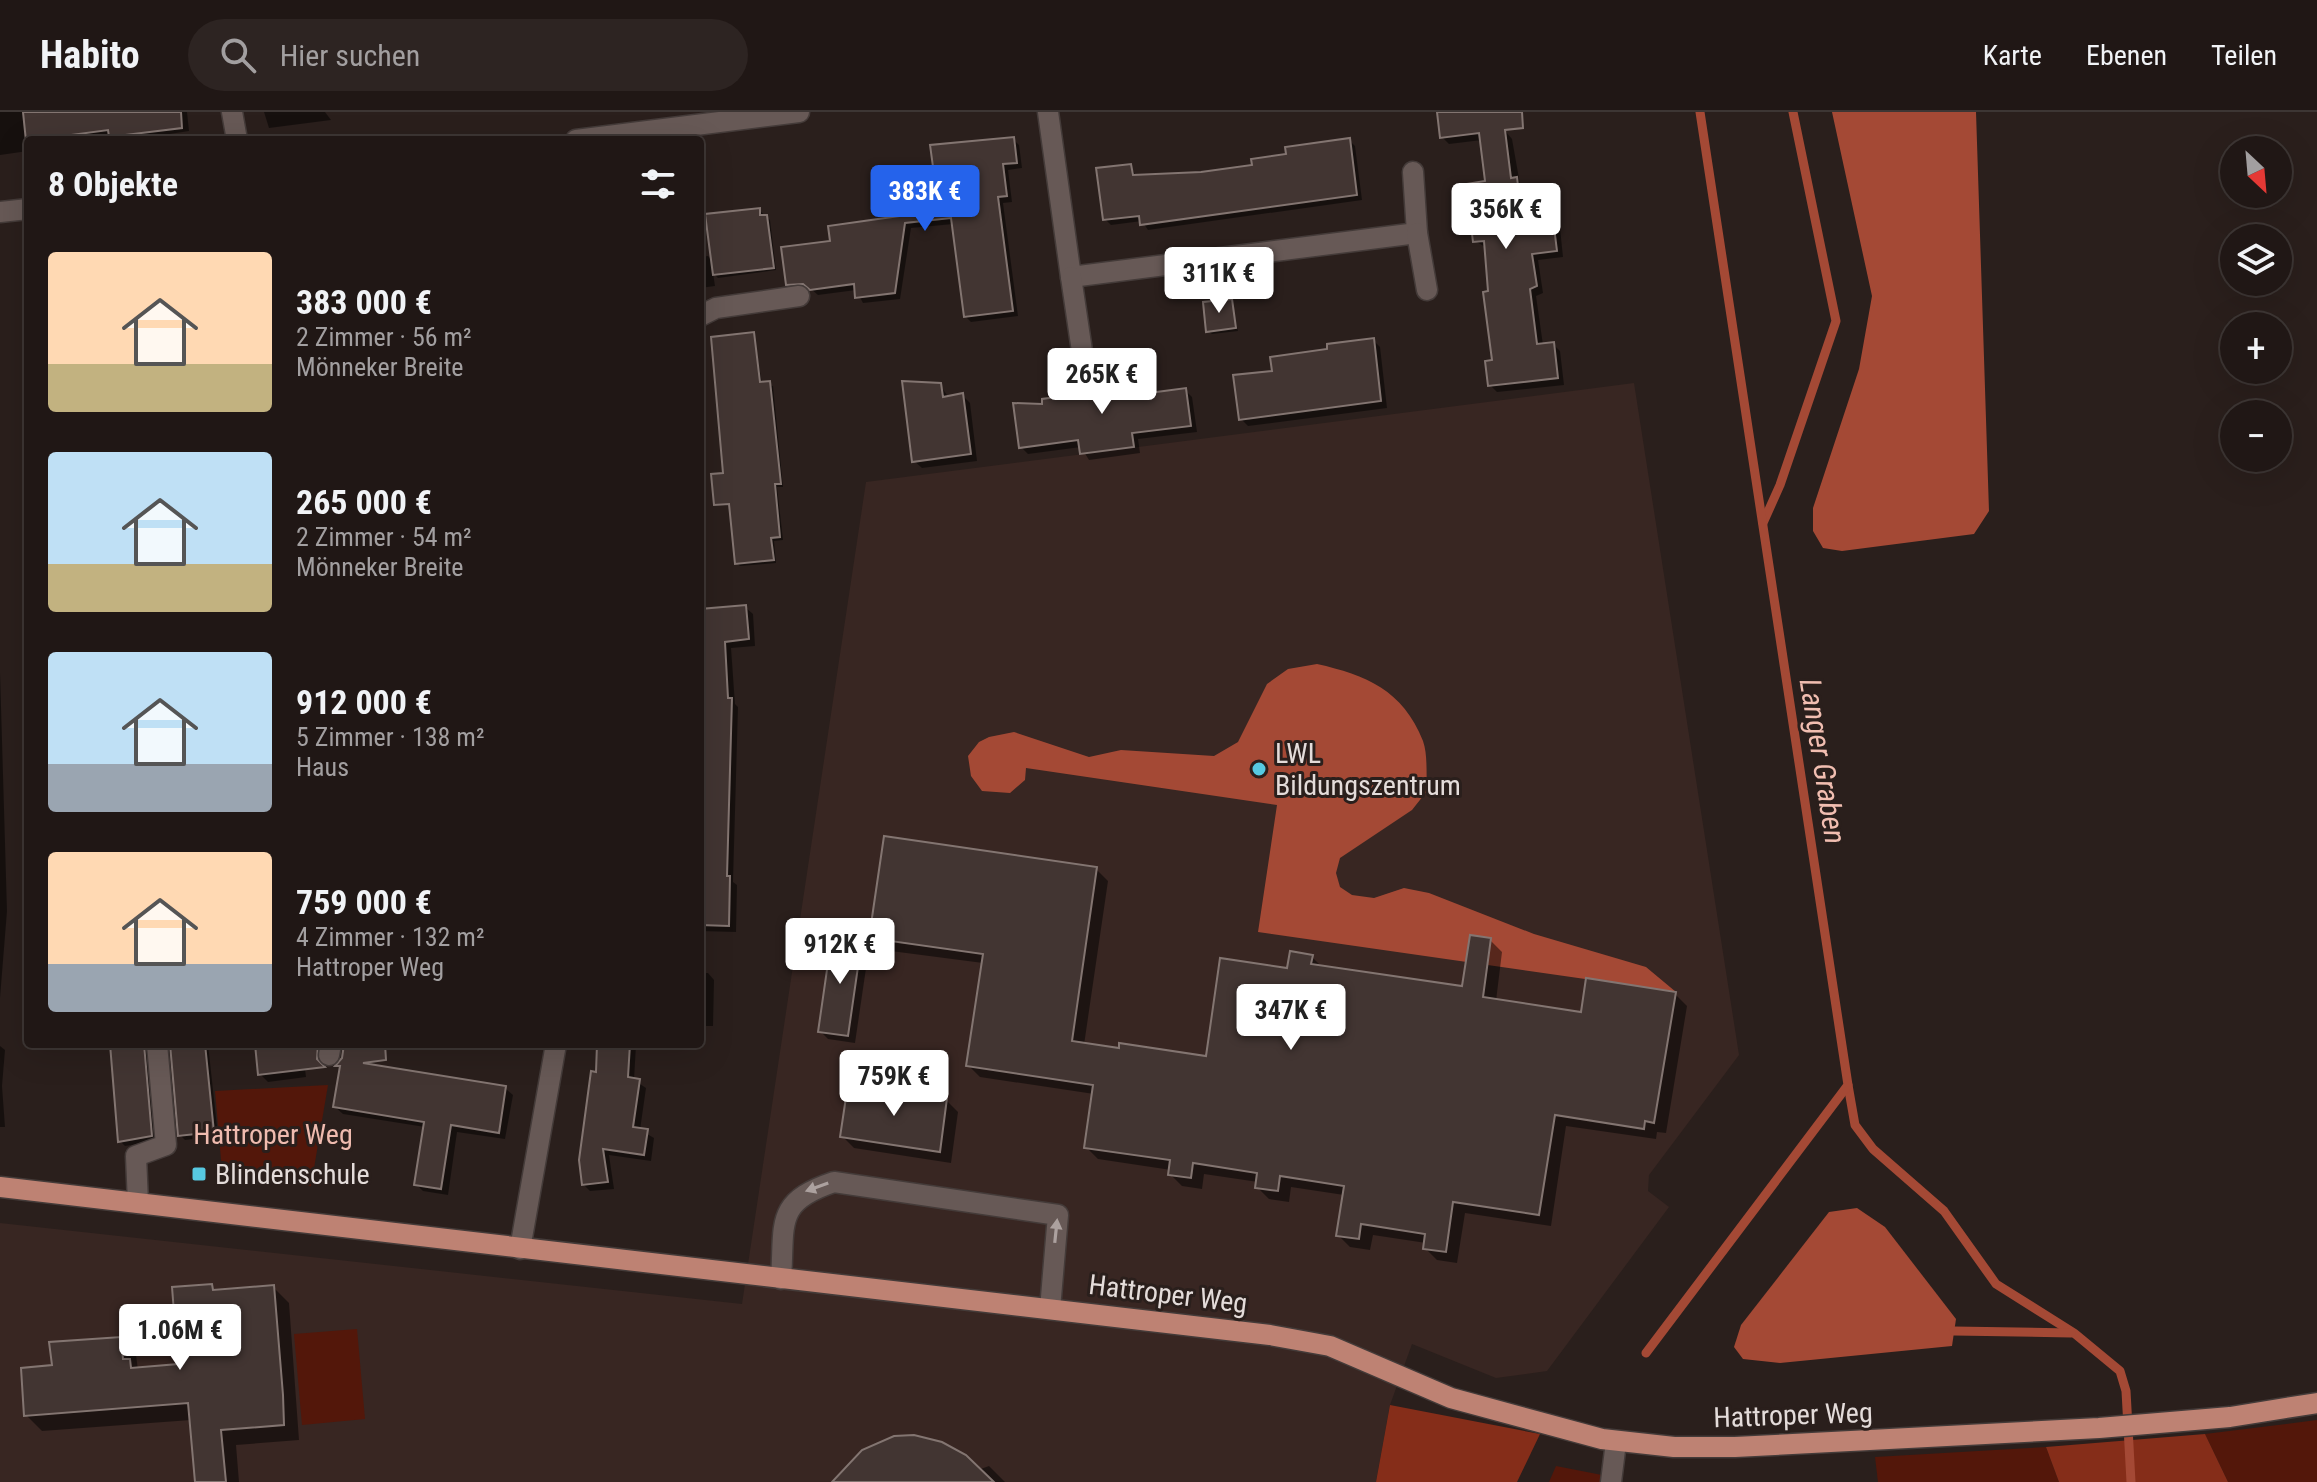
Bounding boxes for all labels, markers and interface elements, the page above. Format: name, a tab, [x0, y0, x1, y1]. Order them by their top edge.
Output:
search box	[188, 19, 748, 91]
text: Habito	[40, 33, 140, 77]
icon: search	[216, 33, 260, 77]
text: Hier suchen	[280, 38, 420, 73]
text: Karte	[1983, 39, 2042, 72]
text: Ebenen	[2086, 39, 2167, 72]
text: Teilen	[2211, 39, 2277, 72]
north arrow	[2220, 136, 2292, 208]
map controls	[2220, 136, 2292, 472]
icon: filters	[636, 162, 680, 206]
text: 8 Objekte	[48, 164, 178, 204]
pin: 383K €	[860, 165, 990, 233]
text: 383K €	[889, 176, 961, 206]
pin: 356K €	[1441, 183, 1571, 251]
text: 356K €	[1470, 194, 1542, 224]
button: layers	[2220, 224, 2292, 296]
pin: 311K €	[1154, 247, 1284, 315]
text: 311K €	[1183, 258, 1255, 288]
text: 383 000 €	[296, 282, 432, 322]
icon: home	[112, 284, 208, 380]
button: +	[2220, 312, 2292, 384]
text: 2 Zimmer · 56 m²	[296, 322, 472, 352]
pin: 265K €	[1037, 348, 1167, 416]
text: Mönneker Breite	[296, 352, 464, 382]
text: 265K €	[1066, 359, 1138, 389]
button: −	[2220, 400, 2292, 472]
text: 265 000 €	[296, 482, 432, 522]
icon: home	[112, 484, 208, 580]
text: 2 Zimmer · 54 m²	[296, 522, 472, 552]
text: Mönneker Breite	[296, 552, 464, 582]
water label: Langer Graben	[1793, 676, 1853, 846]
text: 912 000 €	[296, 682, 432, 722]
icon: home	[112, 684, 208, 780]
text: 5 Zimmer · 138 m²	[296, 722, 485, 752]
place label: LWL Bildungszentrum	[1275, 737, 1461, 802]
text: Haus	[296, 752, 349, 782]
marker: LWL Bildungszentrum	[1250, 760, 1268, 778]
text: 759 000 €	[296, 882, 432, 922]
icon: home	[112, 884, 208, 980]
pin: 912K €	[775, 918, 905, 986]
text: 4 Zimmer · 132 m²	[296, 922, 485, 952]
text: 912K €	[804, 929, 876, 959]
text: Hattroper Weg	[296, 952, 444, 982]
pin: 347K €	[1226, 984, 1356, 1052]
text: 347K €	[1255, 995, 1327, 1025]
pin: 759K €	[829, 1050, 959, 1118]
text: 759K €	[858, 1061, 930, 1091]
park label: Hattroper Weg	[193, 1118, 353, 1151]
place label: Blindenschule	[215, 1158, 370, 1191]
marker: Blindenschule	[190, 1165, 208, 1183]
one-way arrow	[805, 1182, 829, 1194]
one-way arrow	[1050, 1218, 1063, 1243]
street label: Hattroper Weg	[1087, 1268, 1249, 1320]
pin: 1.06M €	[106, 1304, 254, 1372]
text: 1.06M €	[137, 1315, 223, 1345]
street label: Hattroper Weg	[1713, 1396, 1873, 1434]

